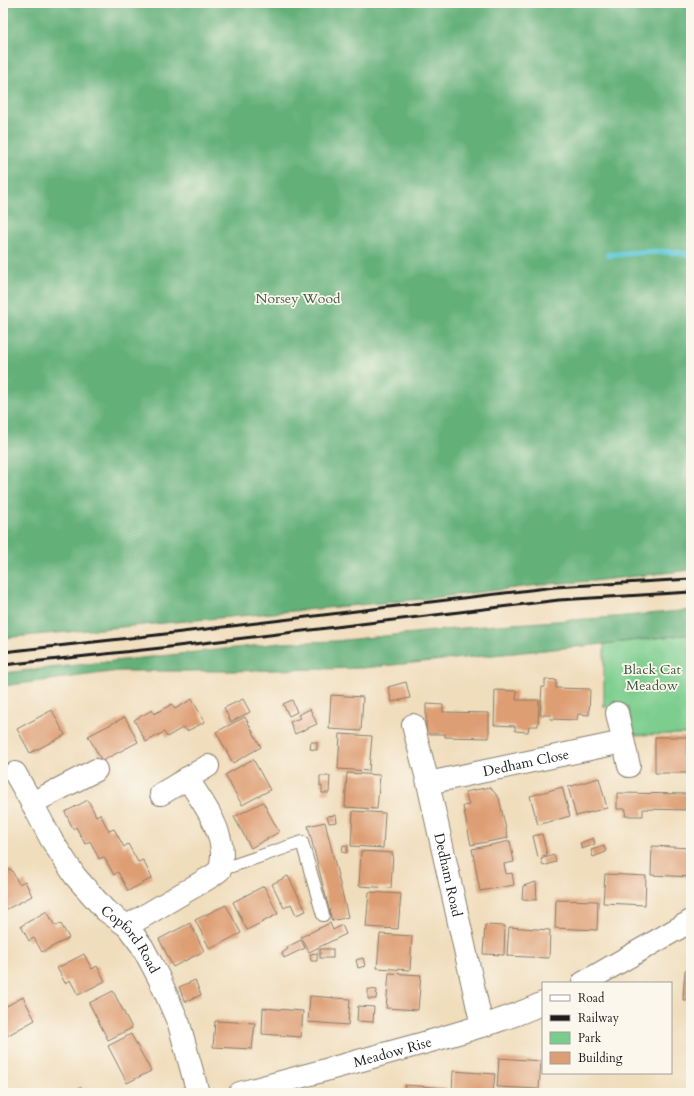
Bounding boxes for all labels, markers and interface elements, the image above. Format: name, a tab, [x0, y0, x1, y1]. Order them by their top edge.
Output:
park label: Norsey Wood	[256, 289, 341, 308]
park label: Black Cat Meadow	[623, 660, 682, 695]
street label: Dedham Close	[481, 744, 571, 781]
street label: Dedham Road	[430, 831, 467, 919]
street label: Copford Road	[97, 901, 164, 977]
legend	[542, 982, 672, 1074]
text: Road	[578, 990, 605, 1006]
text: Railway	[578, 1010, 620, 1026]
text: Park	[578, 1030, 602, 1046]
street label: Meadow Rise	[351, 1032, 434, 1072]
text: Building	[578, 1050, 623, 1066]

